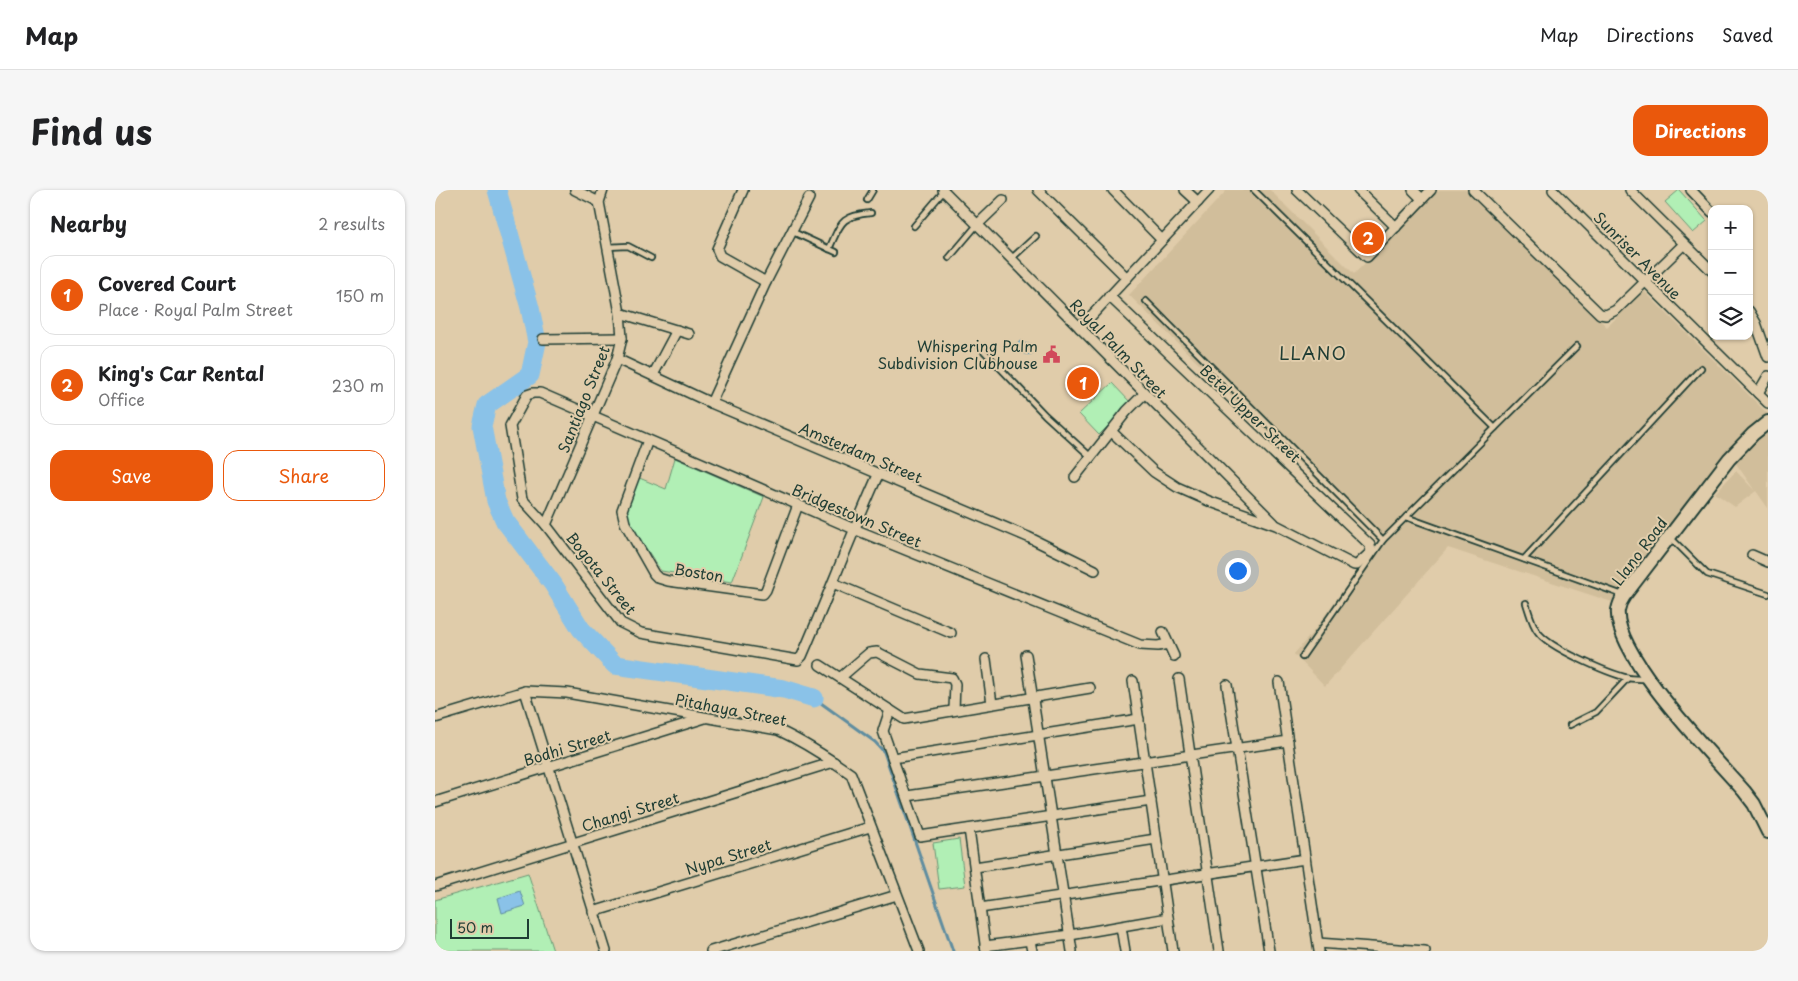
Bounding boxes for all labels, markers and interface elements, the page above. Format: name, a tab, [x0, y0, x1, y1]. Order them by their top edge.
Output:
text: Map	[25, 17, 78, 53]
text: Map	[1540, 21, 1578, 48]
text: Directions	[1606, 21, 1694, 48]
text: Saved	[1722, 21, 1773, 48]
text: Find us	[30, 104, 152, 157]
button: Directions	[1633, 105, 1768, 156]
map controls	[1708, 205, 1753, 340]
button: +	[1708, 205, 1753, 250]
street label: Sunriser Avenue	[1589, 206, 1687, 304]
text: Nearby	[50, 207, 127, 239]
text: 2 results	[318, 211, 385, 235]
pin: 2	[1352, 219, 1384, 257]
button: −	[1708, 250, 1753, 295]
text: Covered Court	[98, 269, 236, 297]
text: 1	[63, 283, 71, 307]
text: 150 m	[336, 283, 384, 307]
street label: Royal Palm Street	[1065, 293, 1173, 403]
button: layers	[1708, 295, 1753, 340]
text: Place · Royal Palm Street	[98, 297, 293, 321]
place label: Whispering Palm Subdivision Clubhouse	[878, 334, 1038, 374]
district label: LLANO	[1279, 339, 1347, 366]
street label: Santiago Street	[551, 342, 615, 456]
public building icon: Whispering Palm Subdivision Clubhouse	[1042, 344, 1062, 364]
text: King's Car Rental	[98, 359, 264, 387]
street label: Betel Upper Street	[1195, 359, 1307, 467]
pin: 1	[1067, 364, 1099, 402]
text: 2	[61, 373, 73, 397]
text: 230 m	[332, 373, 384, 397]
text: Office	[98, 387, 145, 411]
street label: Amsterdam Street	[796, 416, 926, 488]
button: Save	[50, 450, 213, 501]
button: Share	[223, 450, 385, 501]
street label: Bridgestown Street	[789, 477, 925, 553]
street label: Llano Road	[1606, 512, 1672, 590]
street label: Bogota Street	[561, 527, 643, 619]
street label: Boston	[673, 557, 725, 587]
your location	[1225, 558, 1251, 584]
street label: Pitahaya Street	[673, 687, 789, 731]
street label: Bodhi Street	[521, 723, 613, 771]
street label: Changi Street	[578, 785, 682, 837]
street label: Nypa Street	[682, 832, 774, 880]
scale bar	[450, 916, 529, 939]
text: 50 m	[457, 917, 493, 938]

